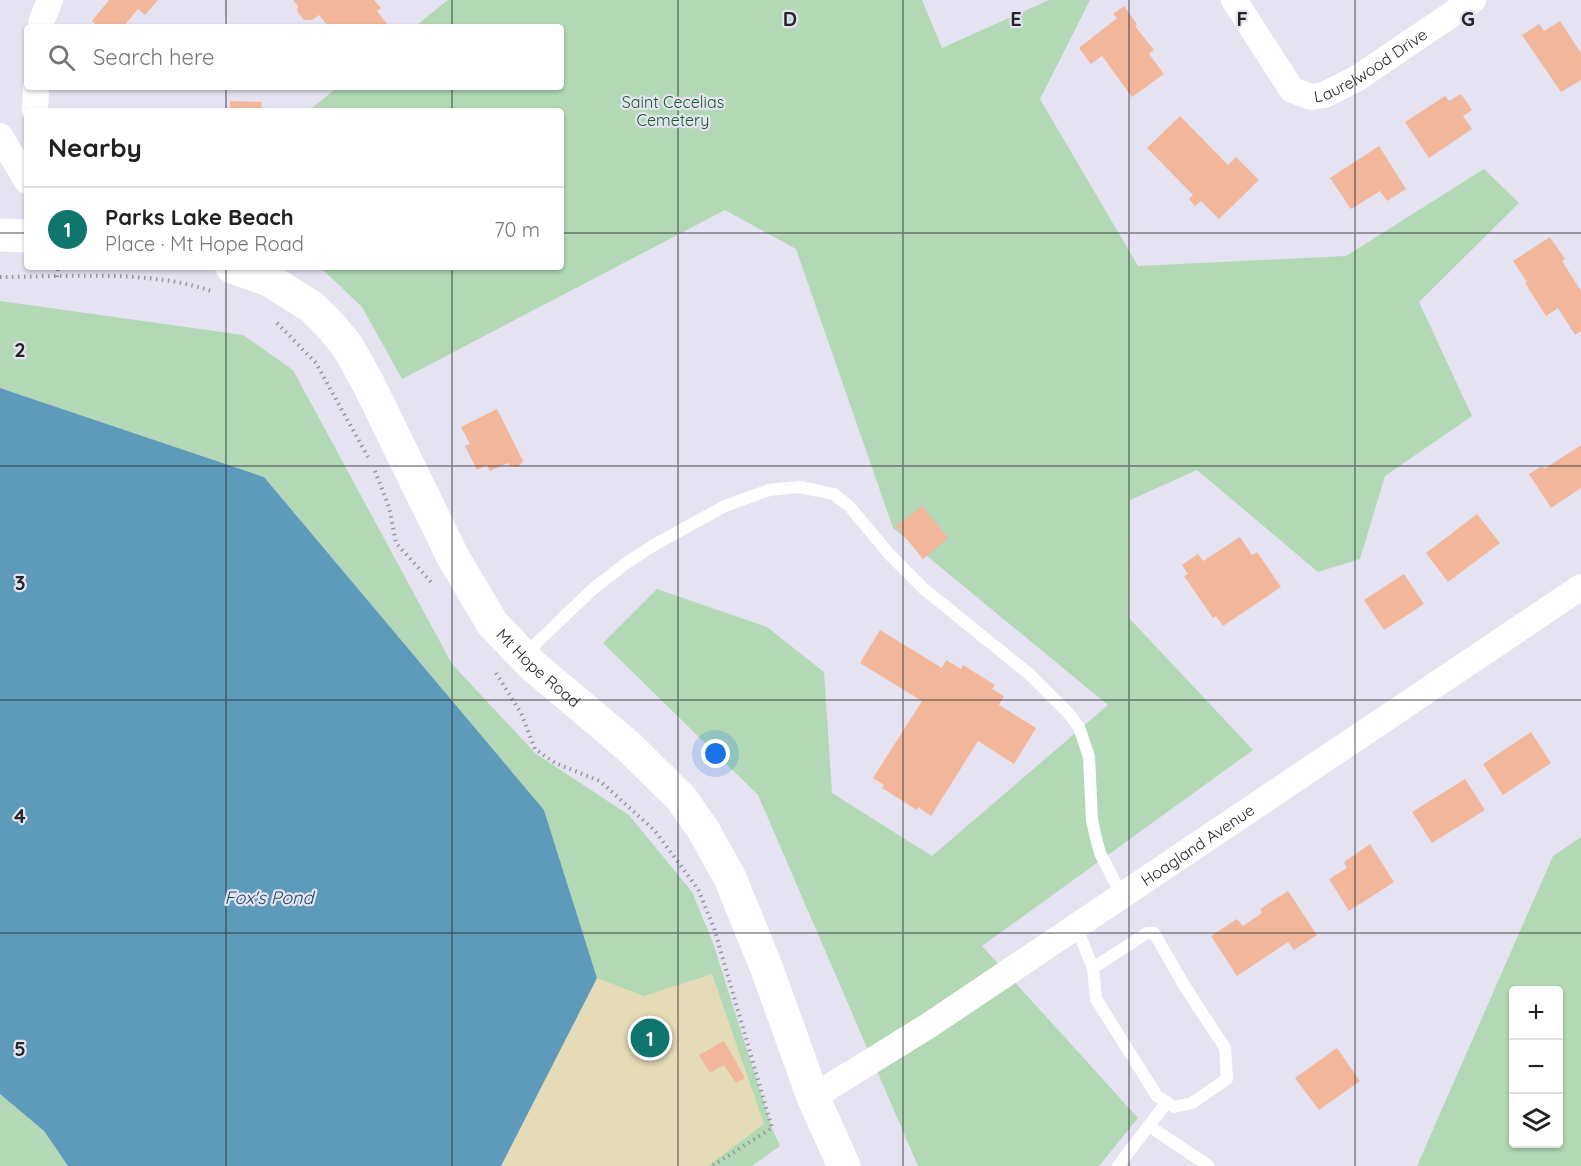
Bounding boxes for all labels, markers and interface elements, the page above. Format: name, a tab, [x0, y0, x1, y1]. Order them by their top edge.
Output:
text: D	[783, 6, 797, 31]
text: E	[1010, 6, 1022, 31]
text: F	[1236, 6, 1248, 31]
text: G	[1461, 6, 1475, 31]
search box	[24, 24, 564, 90]
street label: Laurelwood Drive	[1312, 24, 1431, 107]
icon: search	[45, 41, 78, 74]
text: Search here	[93, 43, 214, 71]
park label: Saint Cecelias Cemetery	[622, 92, 724, 130]
text: Nearby	[48, 131, 142, 164]
text: Parks Lake Beach	[105, 203, 294, 231]
text: 1	[64, 217, 71, 242]
text: 70 m	[494, 217, 540, 242]
text: Place · Mt Hope Road	[105, 231, 304, 256]
text: 2	[14, 337, 26, 362]
text: 3	[15, 570, 25, 595]
street label: Mt Hope Road	[492, 624, 584, 711]
your location	[701, 739, 730, 768]
street label: Hoagland Avenue	[1137, 800, 1258, 890]
text: 4	[14, 803, 26, 828]
water label: Fox's Pond	[225, 886, 316, 909]
map controls	[1509, 986, 1563, 1148]
button: +	[1509, 986, 1563, 1040]
pin: 1	[630, 1016, 670, 1060]
text: 5	[14, 1036, 26, 1061]
button: −	[1509, 1040, 1563, 1094]
button: layers	[1509, 1094, 1563, 1148]

